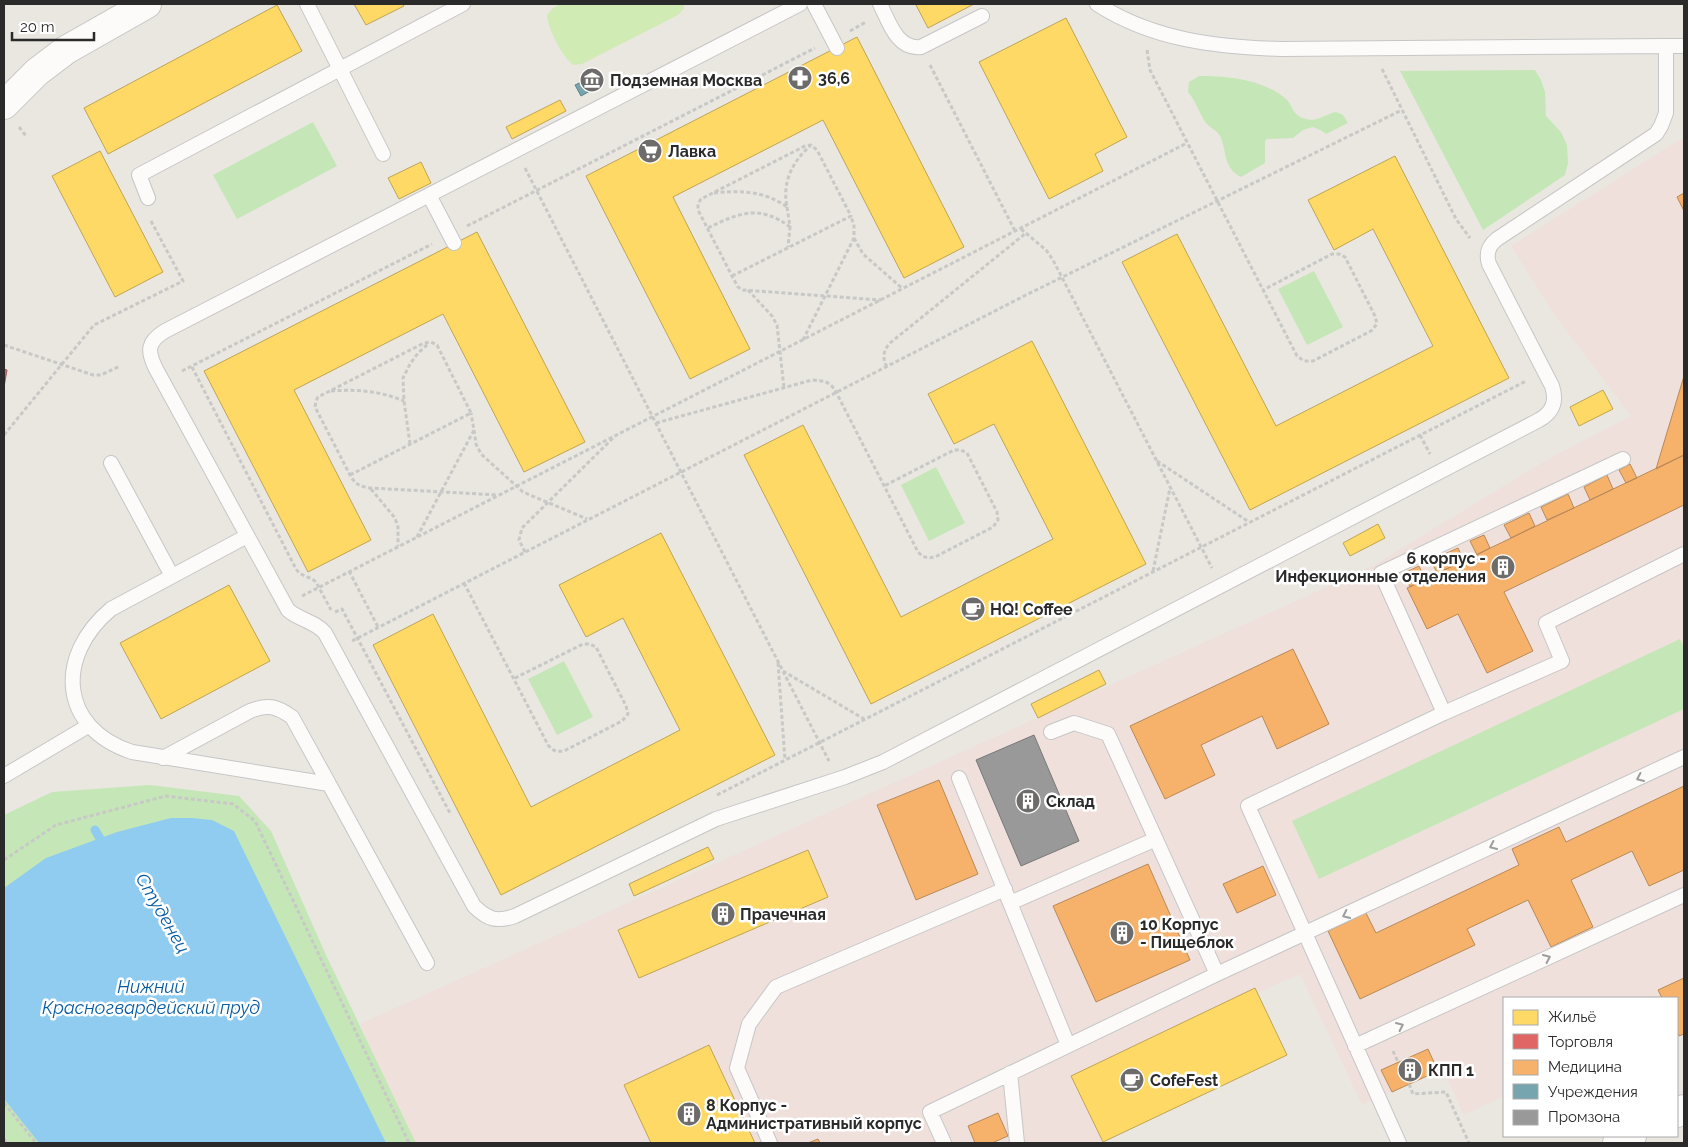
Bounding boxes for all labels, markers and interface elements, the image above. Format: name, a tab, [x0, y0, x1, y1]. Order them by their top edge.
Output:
scale bar	[12, 10, 95, 42]
text: 20 m	[20, 18, 55, 36]
pharmacy icon: 36,6	[787, 65, 813, 91]
museum icon: Подземная Москва	[579, 67, 605, 93]
place label: 36,6	[818, 69, 850, 88]
place label: Подземная Москва	[610, 71, 762, 90]
supermarket icon: Лавка	[637, 138, 663, 164]
place label: Лавка	[668, 142, 716, 161]
place label: 6 корпус - Инфекционные отделения	[1275, 549, 1486, 586]
building icon: 6 корпус - Инфекционные отделения	[1490, 554, 1516, 580]
cafe icon: HQ! Coffee	[960, 596, 986, 622]
place label: HQ! Coffee	[990, 600, 1073, 619]
one-way arrow	[1636, 771, 1645, 782]
building icon: Склад	[1015, 788, 1041, 814]
place label: Склад	[1046, 792, 1095, 811]
one-way arrow	[1489, 840, 1498, 851]
water label: Студенец	[132, 869, 194, 957]
building icon: Прачечная	[710, 901, 736, 927]
place label: Прачечная	[740, 905, 826, 924]
one-way arrow	[1342, 909, 1351, 920]
place label: 10 Корпус - Пищеблок	[1140, 915, 1234, 952]
building icon: 10 Корпус - Пищеблок	[1109, 920, 1135, 946]
one-way arrow	[1542, 954, 1551, 964]
water label: Нижний Красногвардейский пруд	[42, 976, 260, 1018]
legend	[1503, 997, 1678, 1137]
text: Жильё	[1548, 1008, 1597, 1026]
one-way arrow	[1395, 1022, 1404, 1032]
text: Торговля	[1548, 1033, 1613, 1051]
building icon: КПП 1	[1397, 1057, 1423, 1083]
text: Медицина	[1548, 1058, 1622, 1076]
place label: КПП 1	[1428, 1061, 1474, 1080]
cafe icon: CofeFest	[1119, 1067, 1145, 1093]
place label: CofeFest	[1150, 1071, 1218, 1090]
text: Учреждения	[1548, 1083, 1638, 1101]
place label: 8 Корпус - Административный корпус	[706, 1096, 922, 1133]
building icon: 8 Корпус - Административный корпус	[676, 1101, 702, 1127]
text: Промзона	[1548, 1108, 1620, 1126]

